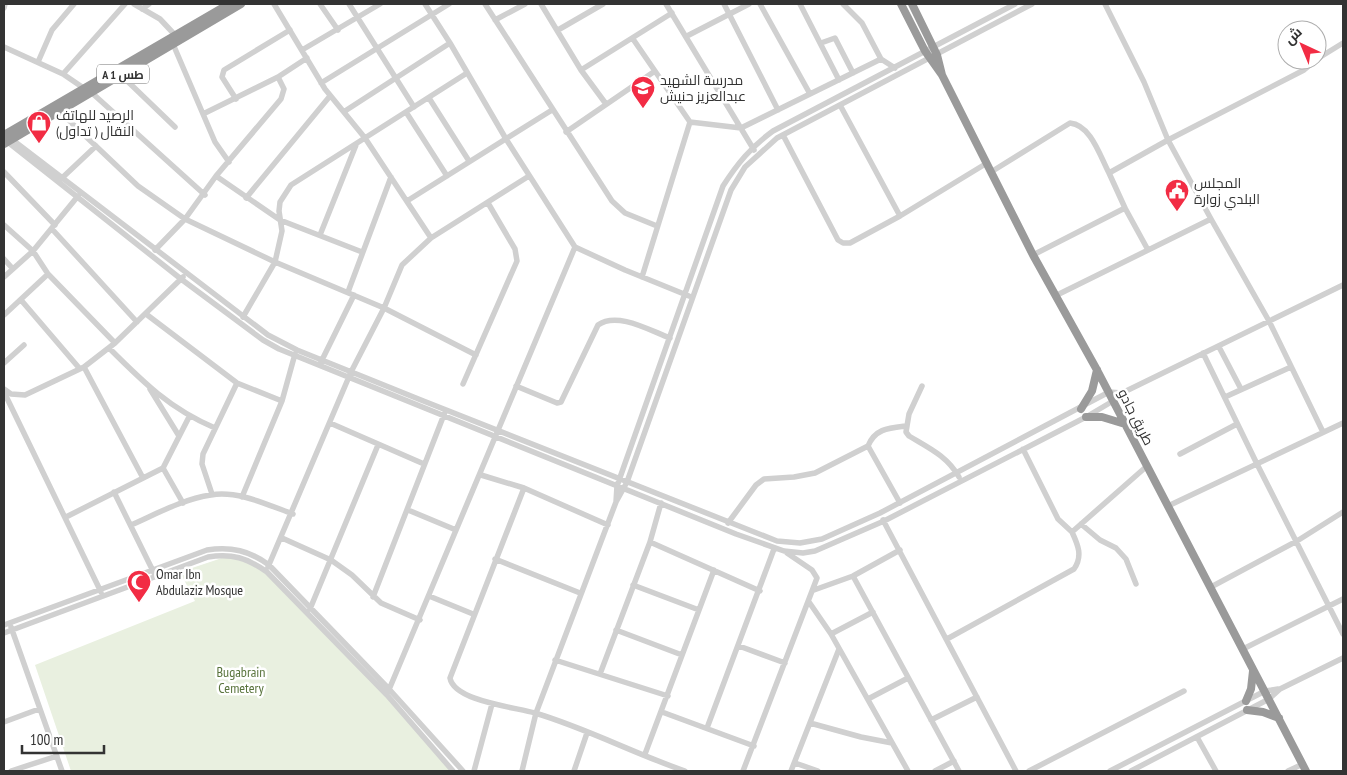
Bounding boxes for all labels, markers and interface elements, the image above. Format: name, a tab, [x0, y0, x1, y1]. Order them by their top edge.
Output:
north arrow	[1277, 20, 1327, 70]
text: ش	[1280, 23, 1306, 48]
road number: A 1 طس	[97, 64, 149, 84]
place label: مدرسة الشهيد عبدالعزيز حنيش	[660, 71, 746, 105]
school or university icon: مدرسة الشهيد عبدالعزيز حنيش	[630, 75, 656, 109]
place label: الرصيد للهاتف النقال ( تداول)	[56, 106, 135, 140]
shop icon: الرصيد للهاتف النقال ( تداول)	[26, 110, 52, 144]
place label: المجلس البلدي زوارة	[1194, 174, 1260, 211]
public building icon: المجلس البلدي زوارة	[1164, 178, 1190, 212]
street label: طريق جادو	[1114, 386, 1158, 448]
place label: Omar Ibn Abdulaziz Mosque	[156, 565, 243, 599]
mosque icon: Omar Ibn Abdulaziz Mosque	[126, 569, 152, 603]
park label: Bugabrain Cemetery	[216, 663, 266, 697]
scale bar	[22, 722, 105, 754]
text: 100 m	[30, 730, 63, 749]

